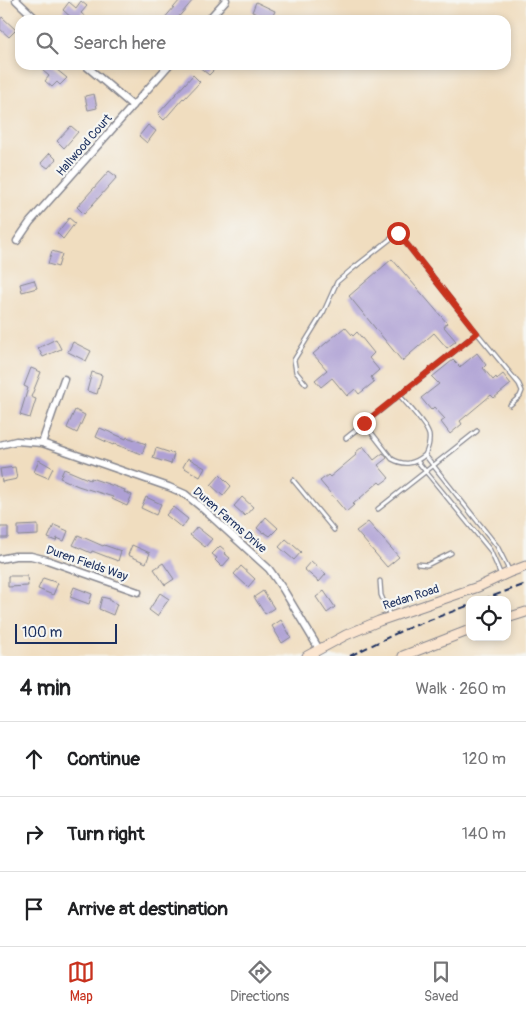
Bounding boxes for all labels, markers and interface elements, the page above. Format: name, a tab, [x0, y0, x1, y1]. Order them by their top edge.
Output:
search box	[15, 15, 511, 70]
icon: search	[33, 29, 61, 57]
text: Search here	[73, 31, 166, 55]
street label: Hallwood Court	[53, 111, 116, 179]
route start	[387, 222, 410, 245]
route end	[353, 412, 376, 435]
street label: Duren Farms Drive	[190, 484, 270, 557]
street label: Duren Fields Way	[44, 542, 130, 584]
street label: Redan Road	[381, 581, 441, 614]
map controls	[466, 596, 511, 641]
button: locate	[466, 596, 511, 641]
scale bar	[15, 621, 118, 644]
text: 100 m	[22, 624, 62, 641]
text: 4 min	[20, 675, 71, 702]
text: Walk · 260 m	[415, 679, 506, 699]
icon: ahead	[20, 745, 48, 773]
text: Continue	[67, 747, 140, 771]
text: 120 m	[462, 749, 506, 769]
icon: right	[20, 820, 48, 848]
text: Turn right	[67, 822, 145, 846]
text: 140 m	[462, 824, 506, 844]
icon: arrive	[20, 895, 48, 923]
text: Arrive at destination	[67, 897, 228, 921]
tab: Map	[67, 958, 95, 1005]
tab: Directions	[230, 958, 289, 1005]
tab: Saved	[424, 958, 459, 1005]

